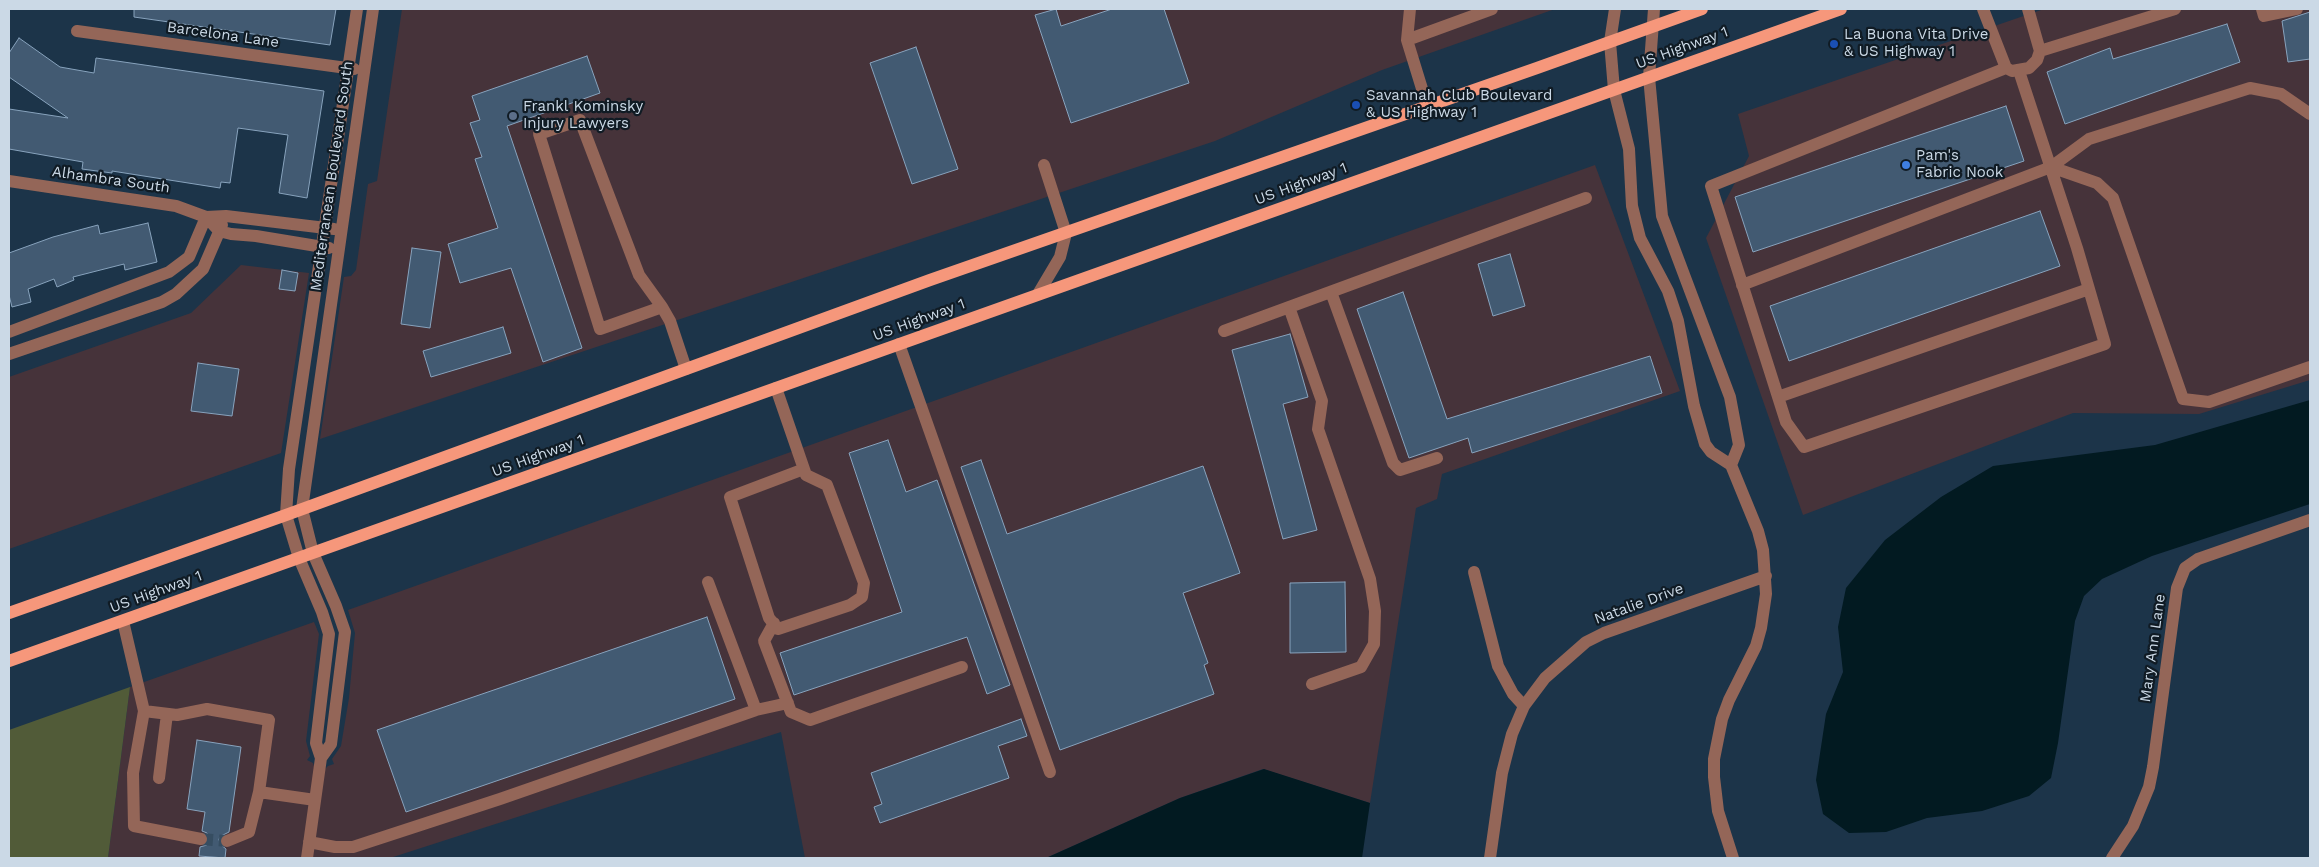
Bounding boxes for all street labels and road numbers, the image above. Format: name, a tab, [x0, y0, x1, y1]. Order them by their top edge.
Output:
street label: Barcelona Lane	[166, 18, 280, 52]
street label: US Highway 1	[1634, 23, 1730, 73]
street label: Mediterranean Boulevard South	[307, 60, 357, 292]
street label: US Highway 1	[1253, 159, 1349, 209]
street label: Alhambra South	[51, 163, 171, 197]
street label: US Highway 1	[871, 295, 967, 345]
street label: US Highway 1	[490, 431, 586, 481]
street label: US Highway 1	[108, 567, 204, 617]
street label: Natalie Drive	[1592, 580, 1686, 628]
street label: Mary Ann Lane	[2136, 593, 2170, 703]

